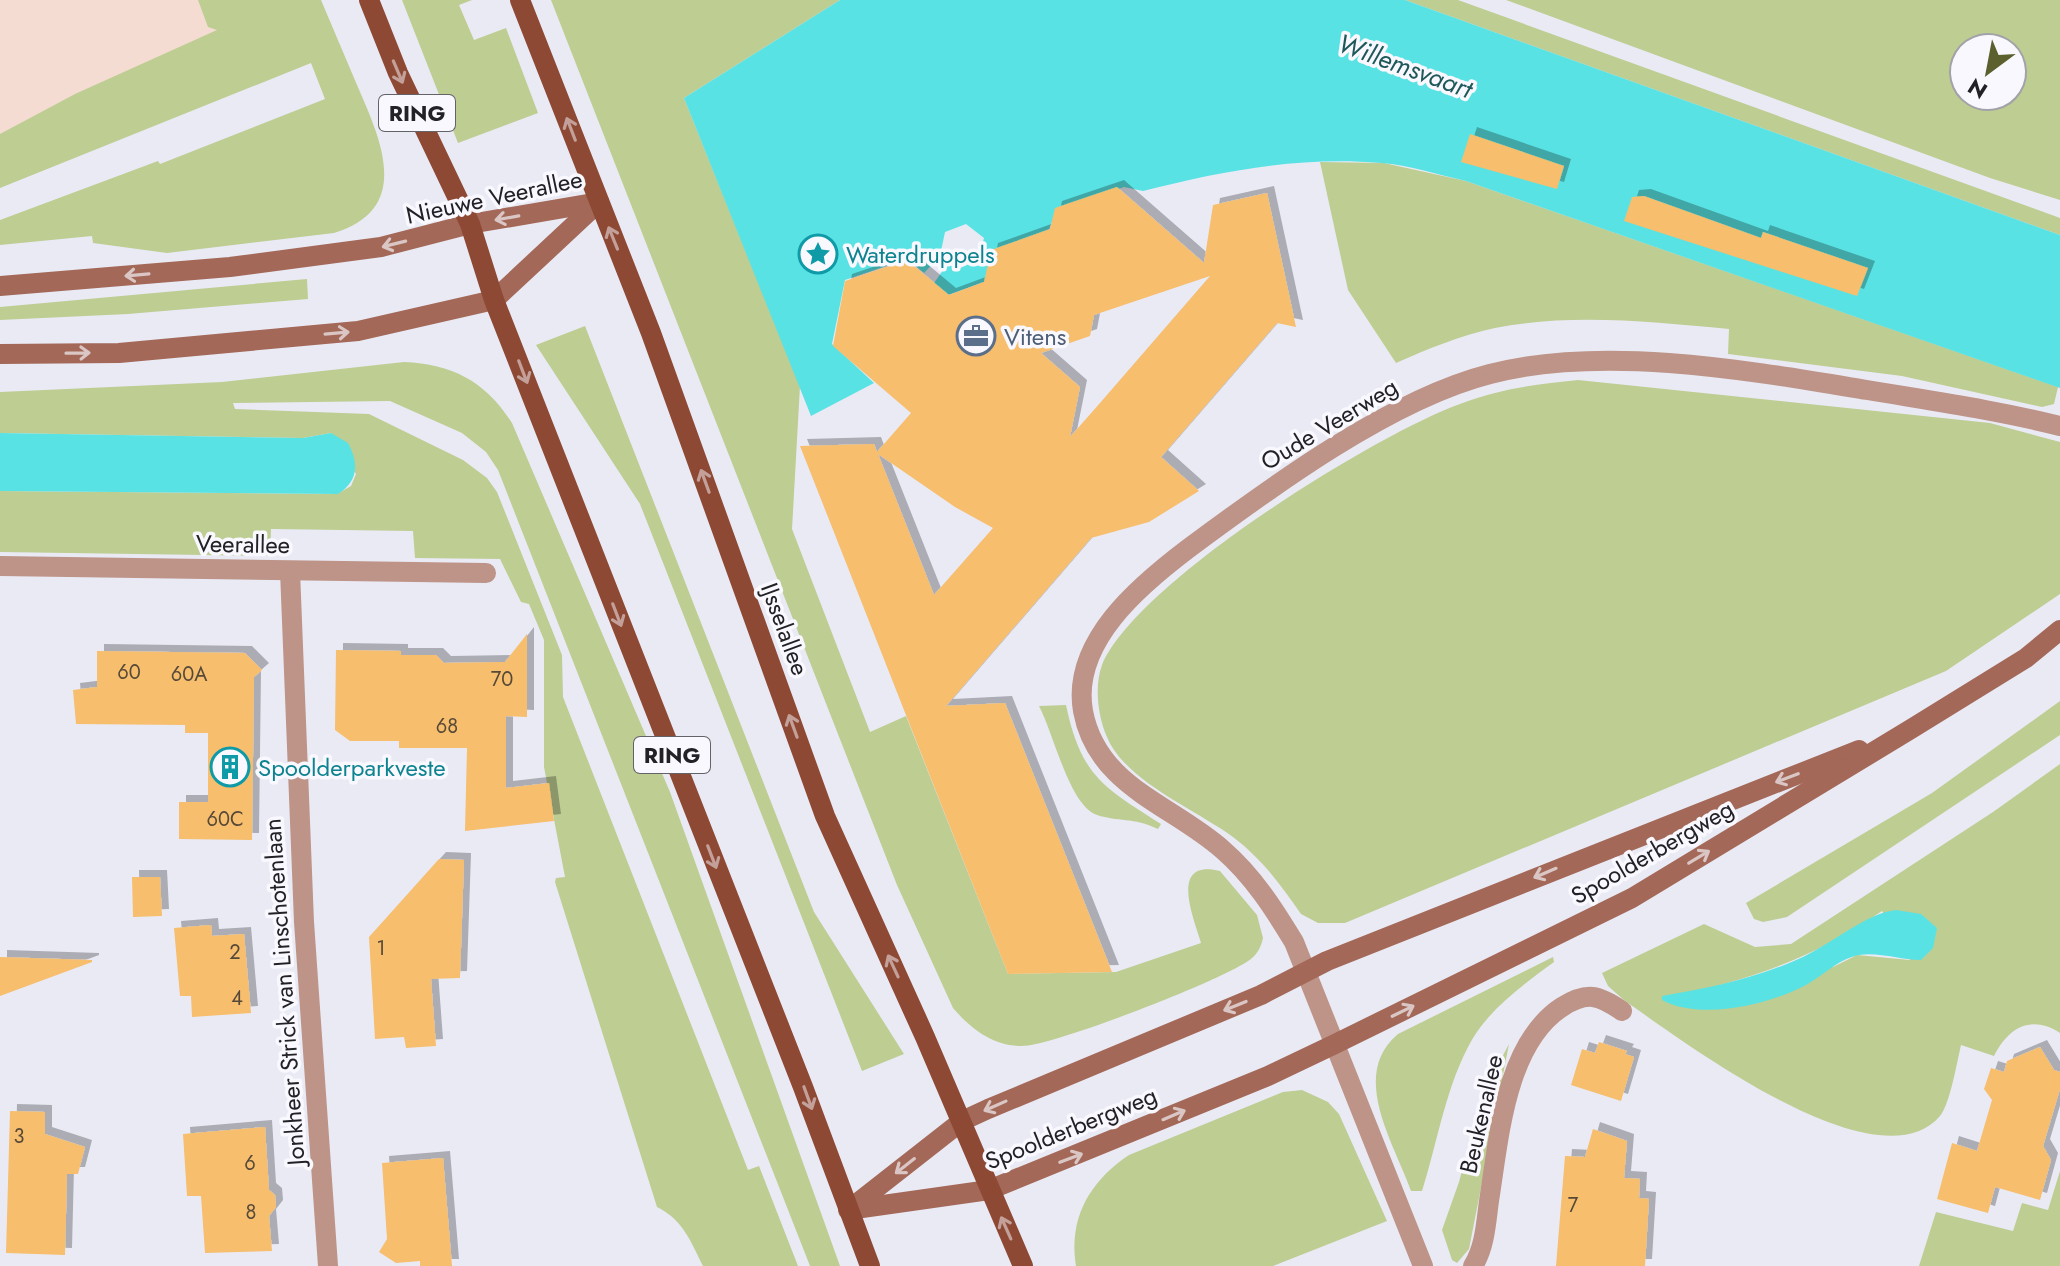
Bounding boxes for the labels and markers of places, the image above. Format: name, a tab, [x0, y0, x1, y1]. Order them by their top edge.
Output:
place icon: Waterdruppels	[797, 233, 839, 275]
place label: Waterdruppels	[846, 237, 995, 272]
office icon: Vitens	[955, 315, 997, 357]
place label: Vitens	[1004, 319, 1066, 354]
building icon: Spoolderparkveste	[209, 746, 251, 788]
place label: Spoolderparkveste	[258, 750, 446, 785]

